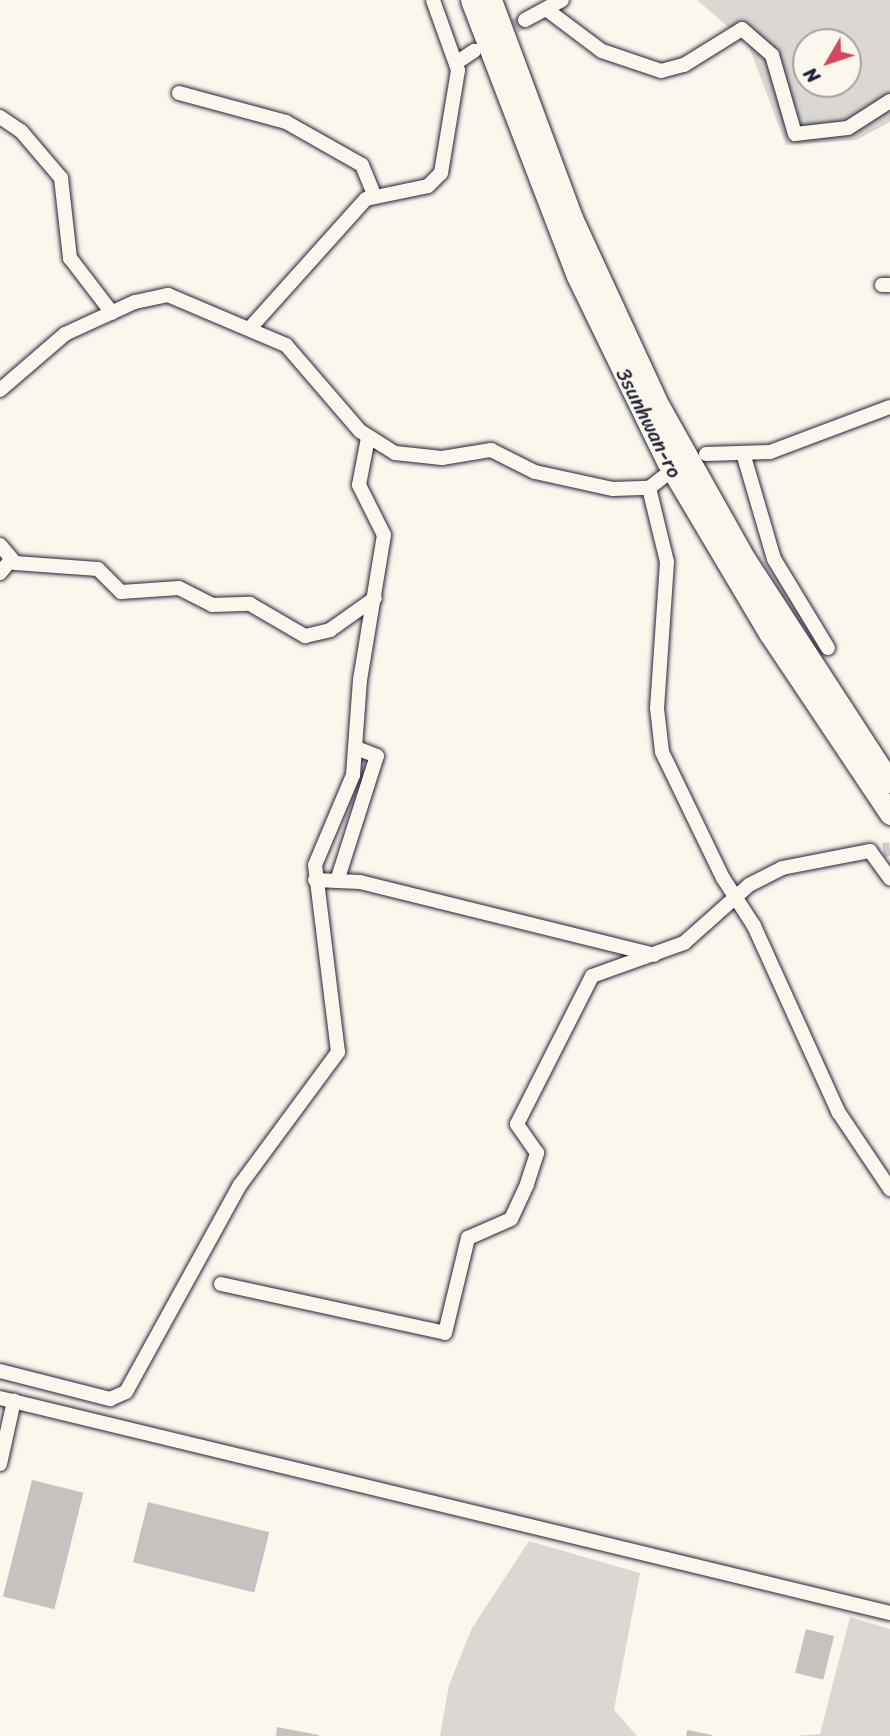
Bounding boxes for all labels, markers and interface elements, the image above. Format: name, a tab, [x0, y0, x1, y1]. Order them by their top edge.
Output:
north arrow	[792, 28, 862, 98]
text: N	[795, 60, 829, 91]
street label: 3sunhwan-ro	[611, 364, 687, 482]

